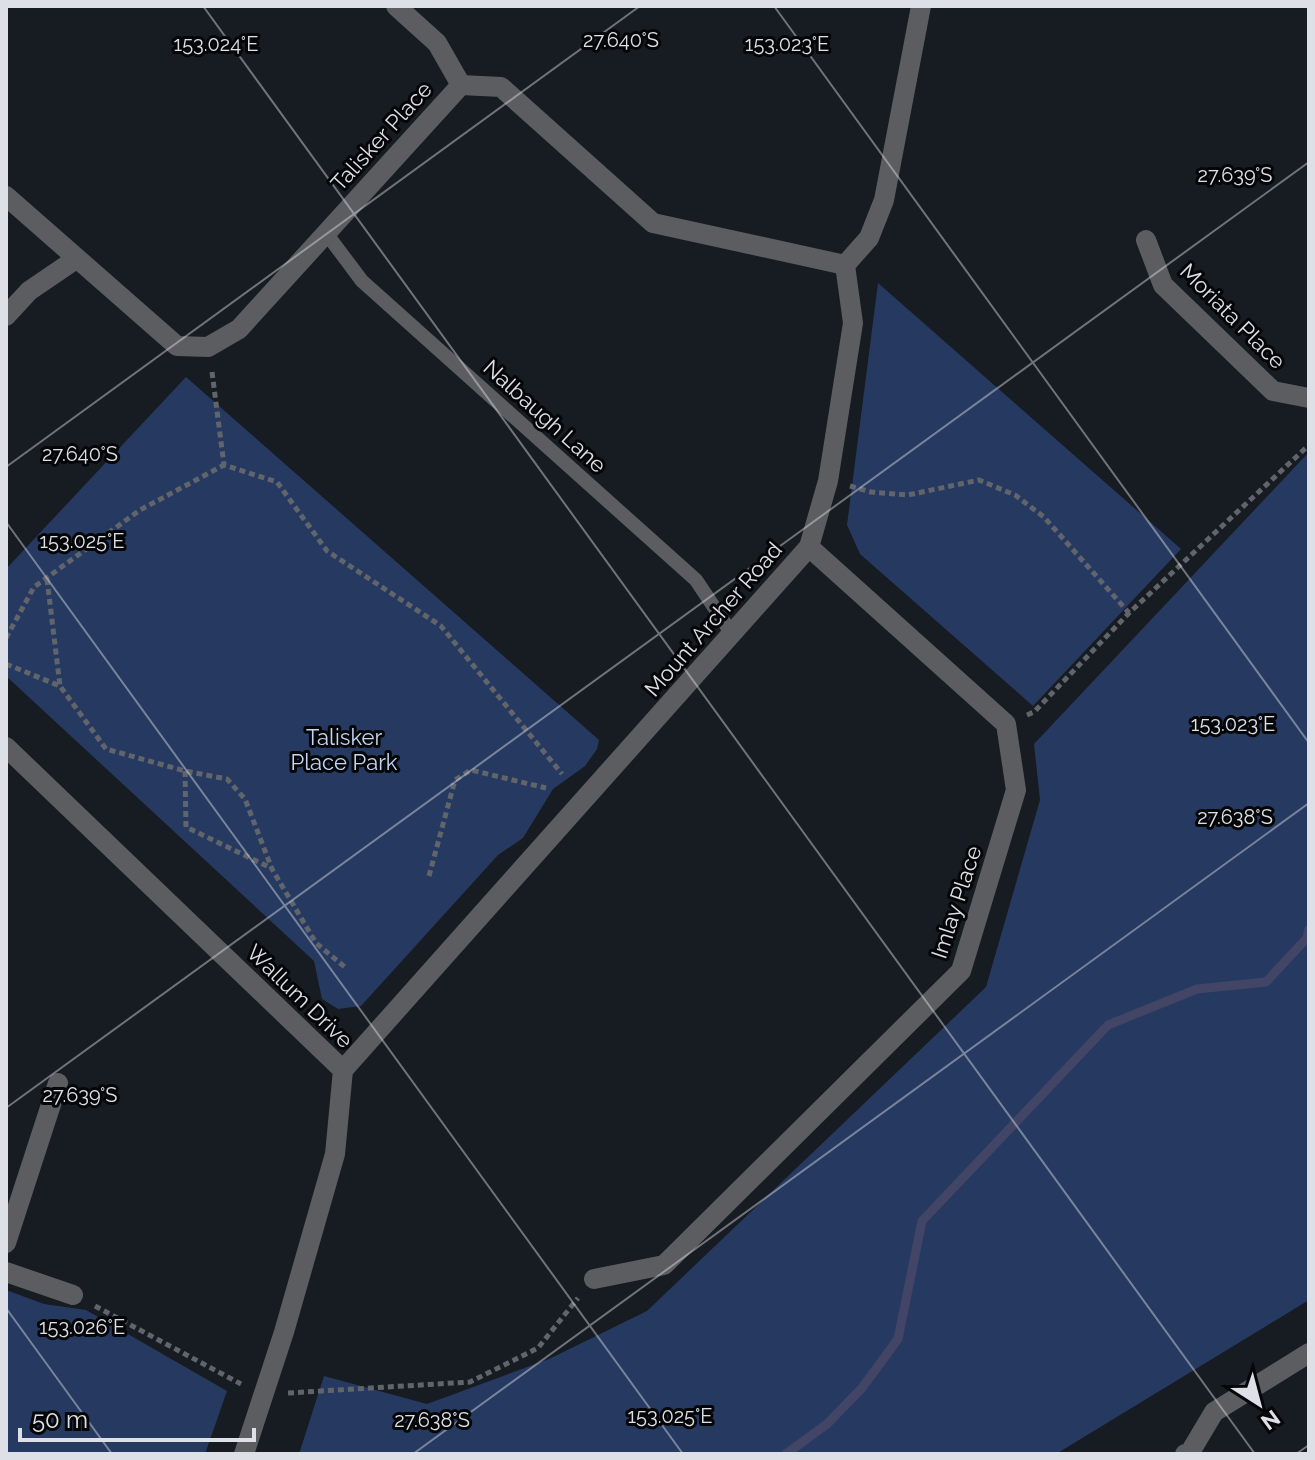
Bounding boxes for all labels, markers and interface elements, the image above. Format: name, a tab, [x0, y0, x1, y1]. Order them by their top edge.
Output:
text: 27.640°S	[583, 28, 659, 52]
text: 153.024°E	[174, 32, 258, 56]
text: 153.023°E	[745, 32, 829, 56]
street label: Talisker Place	[325, 76, 437, 196]
text: 27.639°S	[1198, 163, 1272, 187]
street label: Moriata Place	[1175, 258, 1291, 374]
street label: Nalbaugh Lane	[478, 354, 612, 478]
text: 27.640°S	[42, 442, 118, 466]
text: 153.025°E	[40, 529, 124, 553]
street label: Mount Archer Road	[639, 537, 787, 701]
text: 153.023°E	[1191, 712, 1275, 736]
park label: Talisker Place Park	[290, 724, 398, 775]
text: 27.638°S	[1197, 805, 1273, 829]
street label: Imlay Place	[926, 842, 986, 962]
street label: Wallum Drive	[242, 939, 358, 1053]
text: 27.639°S	[43, 1083, 117, 1107]
text: 153.026°E	[39, 1315, 125, 1339]
north arrow	[1219, 1364, 1299, 1444]
scale bar	[20, 1392, 254, 1442]
text: 153.025°E	[628, 1404, 712, 1428]
text: 50 m	[32, 1405, 88, 1434]
text: N	[1256, 1405, 1285, 1436]
text: 27.638°S	[394, 1408, 470, 1432]

